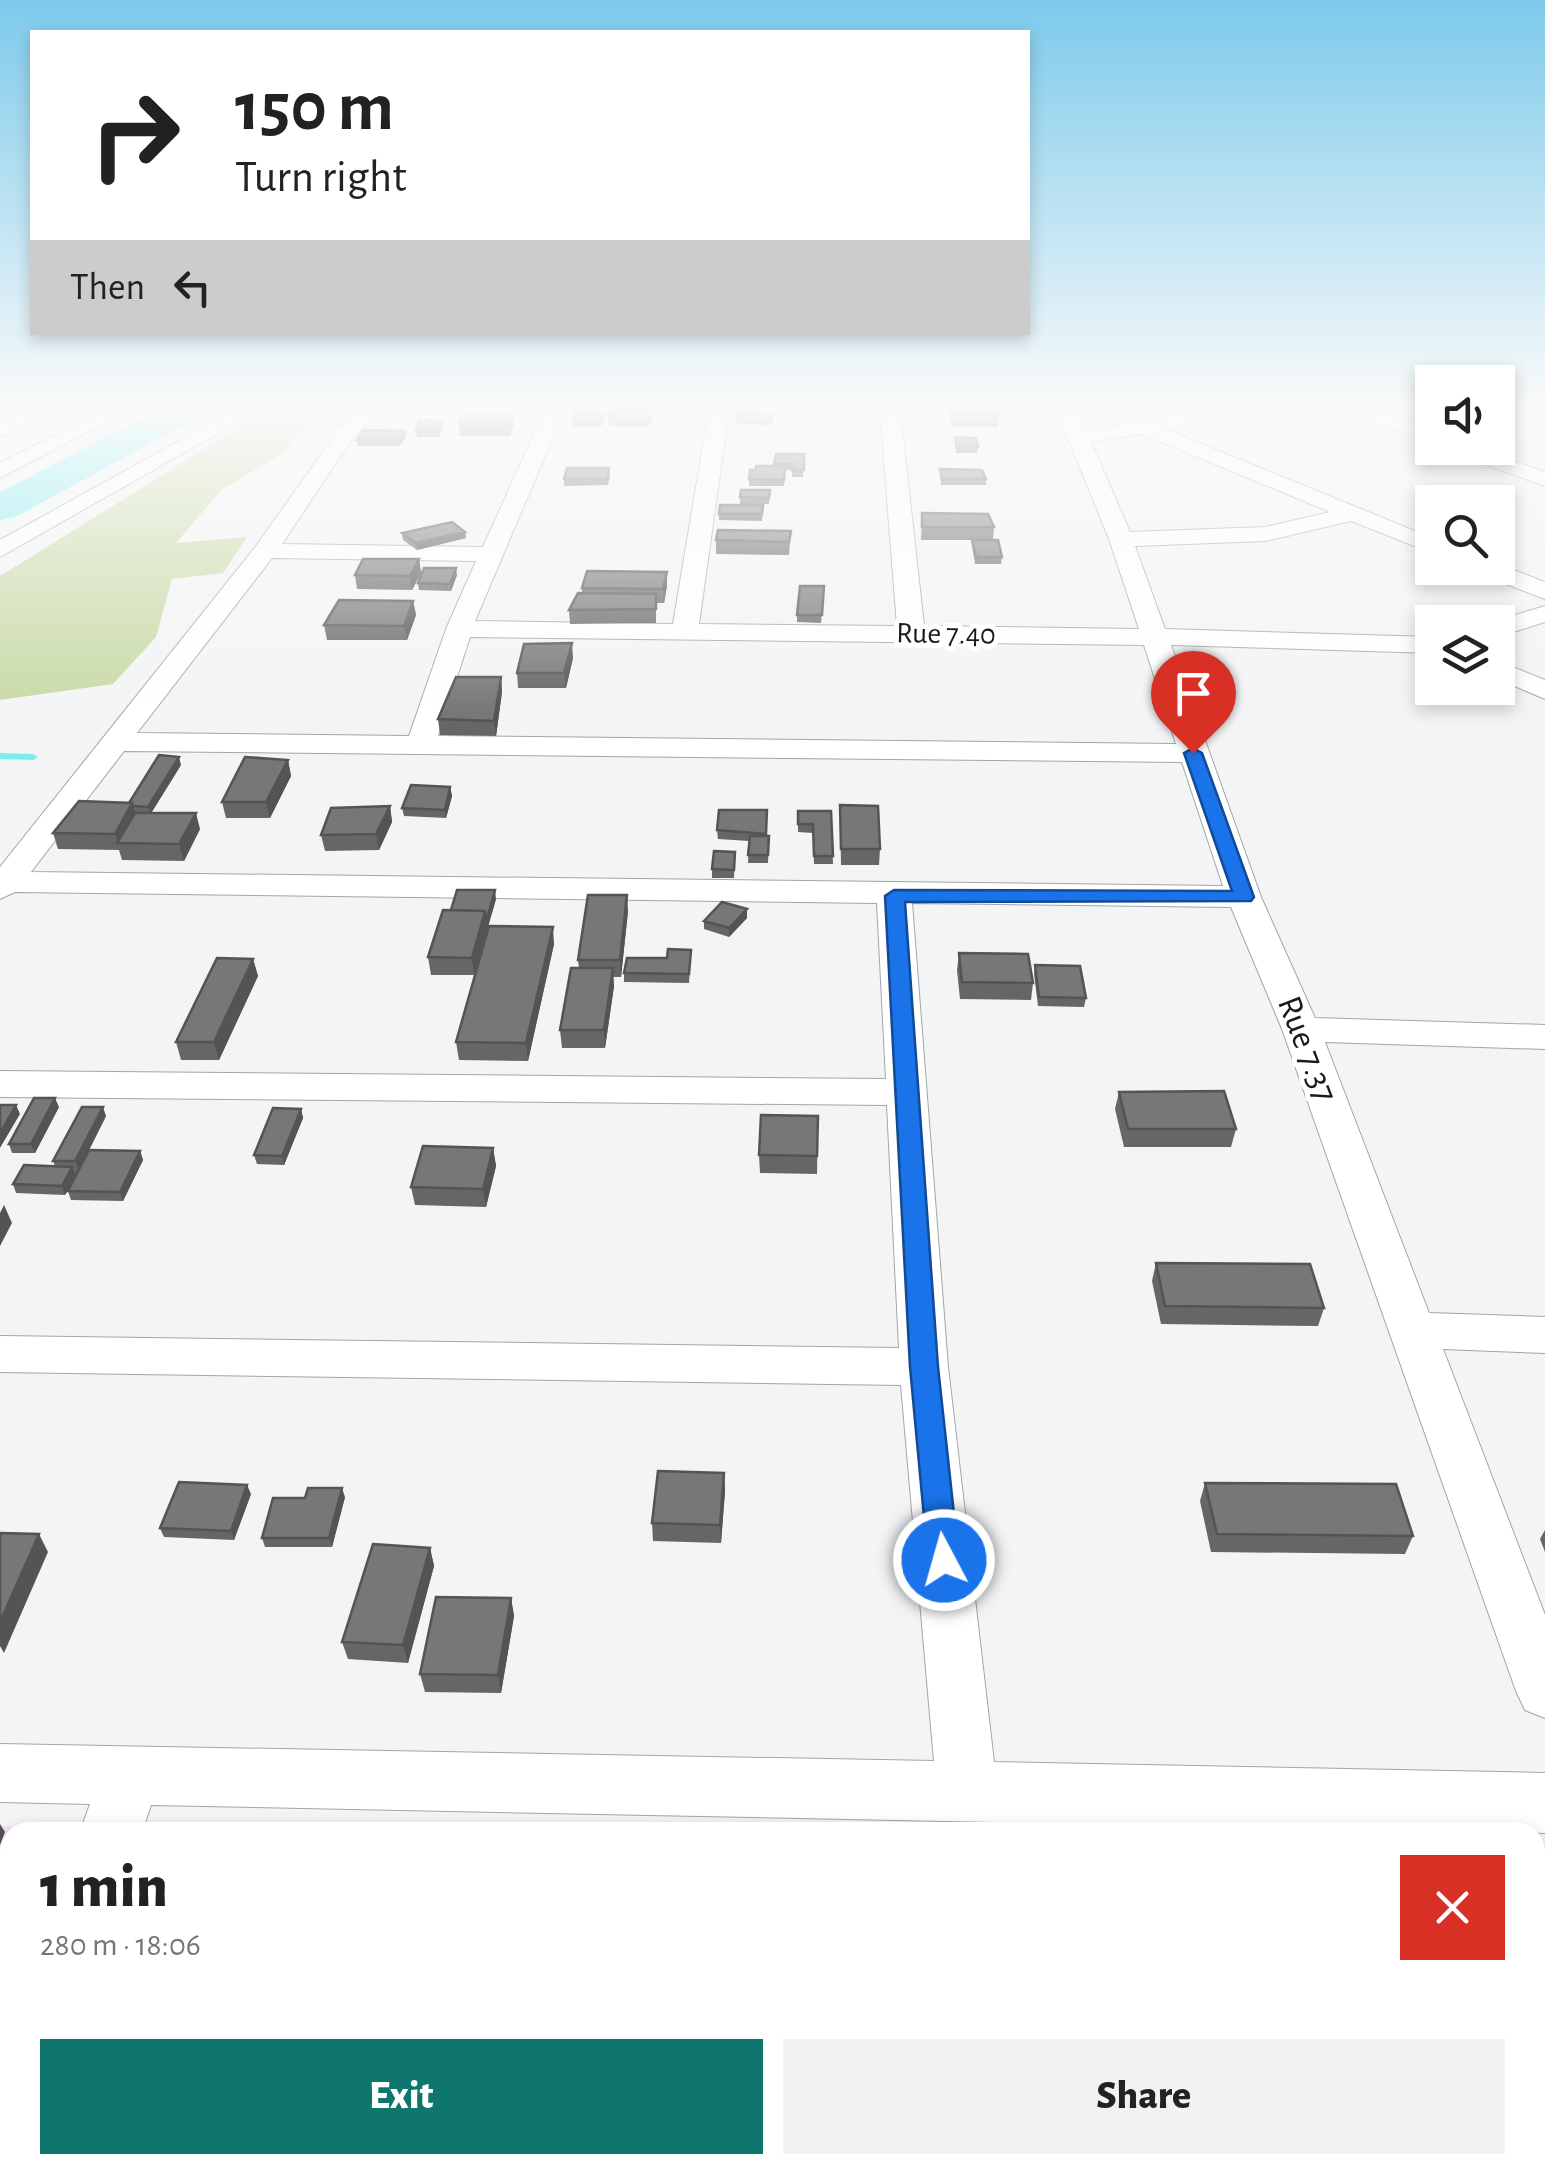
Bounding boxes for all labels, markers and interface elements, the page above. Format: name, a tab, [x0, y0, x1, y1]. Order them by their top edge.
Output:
icon: right	[70, 70, 200, 200]
text: 150 m	[235, 73, 394, 143]
text: Turn right	[235, 155, 407, 200]
icon: left	[165, 260, 220, 315]
text: Then	[70, 269, 145, 307]
map controls	[1415, 365, 1515, 705]
button: sound	[1415, 365, 1515, 465]
button: search	[1415, 485, 1515, 585]
button: layers	[1415, 605, 1515, 705]
street label: Rue 7.40	[896, 618, 996, 650]
pin	[1151, 651, 1236, 754]
icon: arrive	[1166, 666, 1221, 721]
street label: Rue 7.37	[1271, 991, 1343, 1107]
position arrow	[892, 1508, 996, 1612]
button: close	[1400, 1855, 1505, 1960]
text: 1 min	[40, 1858, 168, 1918]
text: 280 m · 18:06	[40, 1929, 201, 1961]
button: Exit	[40, 2039, 763, 2154]
button: Share	[783, 2039, 1505, 2154]

